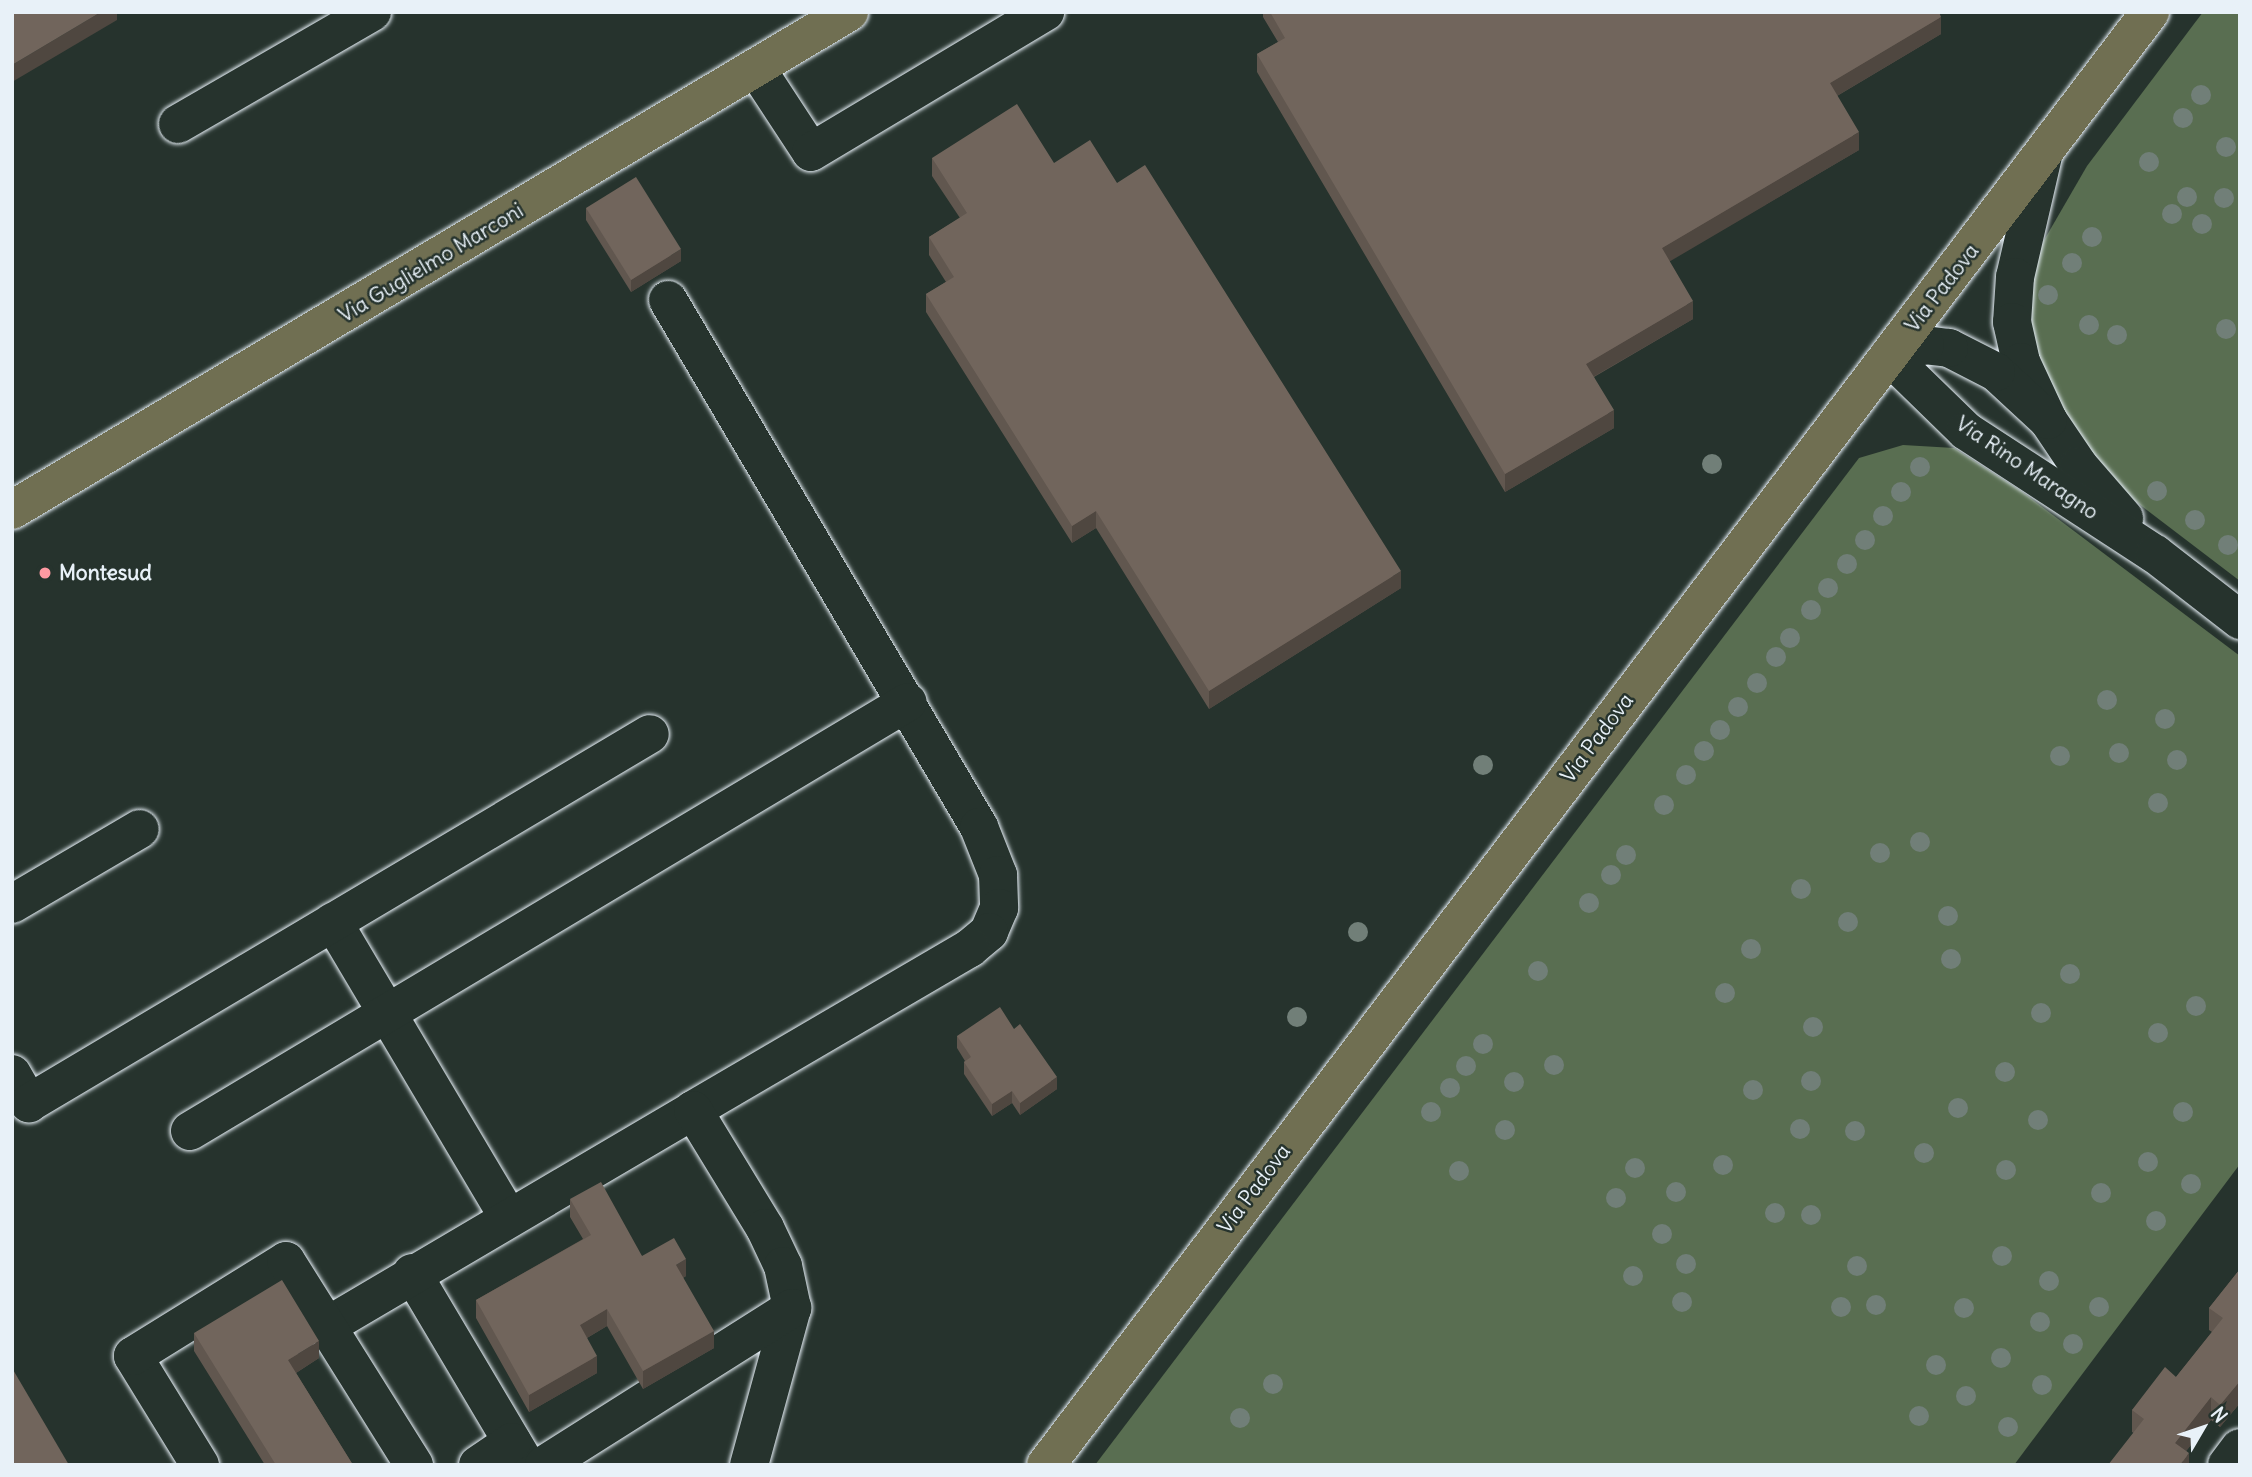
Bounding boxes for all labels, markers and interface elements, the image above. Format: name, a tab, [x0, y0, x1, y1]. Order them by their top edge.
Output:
street label: Via Guglielmo Marconi	[334, 198, 528, 328]
street label: Via Padova	[1900, 239, 1984, 337]
street label: Via Rino Maragno	[1951, 411, 2103, 525]
place label: Montesud	[59, 560, 152, 586]
marker: Montesud	[37, 565, 53, 581]
street label: Via Padova	[1555, 688, 1639, 788]
street label: Via Padova	[1212, 1139, 1296, 1239]
north arrow	[2168, 1393, 2238, 1463]
text: N	[2206, 1402, 2233, 1427]

